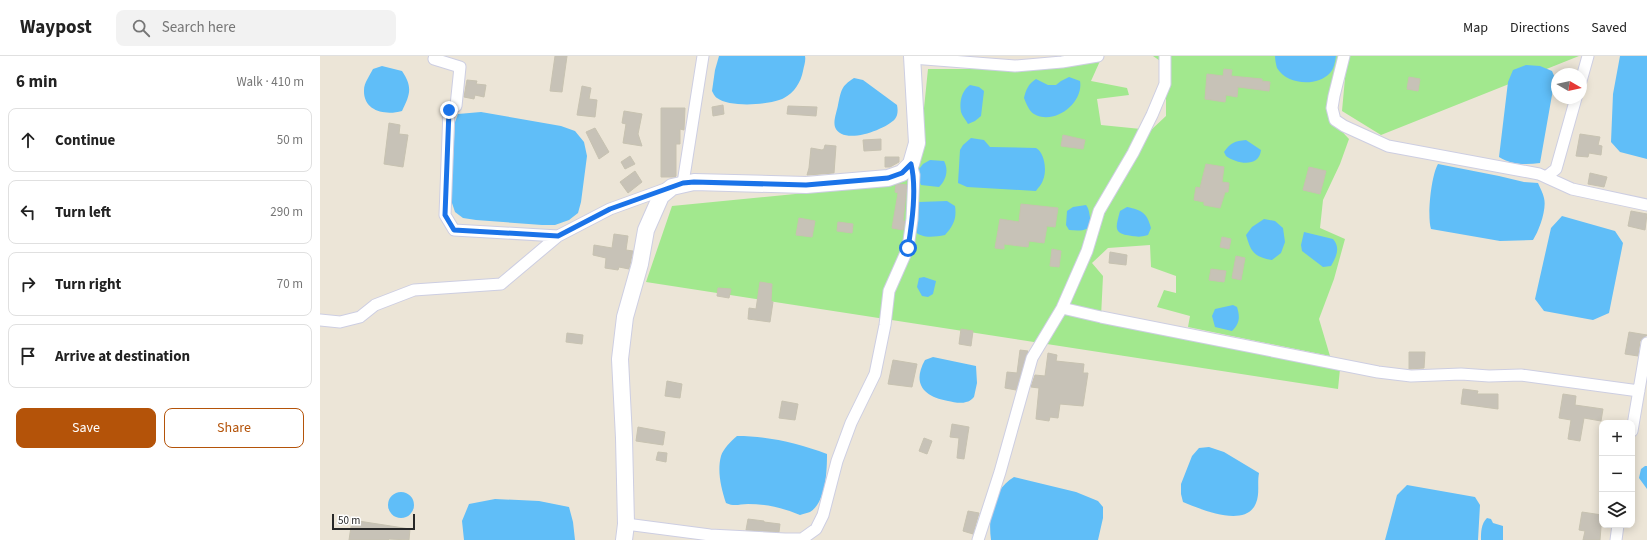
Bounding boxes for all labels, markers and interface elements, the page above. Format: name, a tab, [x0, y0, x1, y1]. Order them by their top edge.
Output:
search box	[116, 10, 396, 46]
text: Waypost	[20, 14, 92, 41]
icon: search	[130, 17, 152, 39]
text: Search here	[162, 17, 236, 38]
text: Map	[1463, 18, 1488, 38]
text: Directions	[1510, 18, 1569, 38]
text: Saved	[1591, 18, 1627, 38]
north arrow	[1551, 68, 1587, 104]
text: 6 min	[16, 70, 57, 94]
text: Walk · 410 m	[236, 73, 304, 91]
route end	[440, 101, 458, 119]
icon: ahead	[17, 129, 39, 151]
text: Continue	[55, 130, 115, 151]
text: 50 m	[277, 131, 303, 149]
icon: left	[17, 201, 39, 223]
text: Turn left	[55, 202, 111, 223]
text: 290 m	[270, 203, 303, 221]
route start	[899, 239, 917, 257]
icon: right	[17, 273, 39, 295]
text: Turn right	[55, 274, 121, 295]
text: 70 m	[277, 275, 303, 293]
icon: arrive	[17, 345, 39, 367]
text: Arrive at destination	[55, 346, 190, 367]
button: Save	[16, 408, 156, 448]
button: Share	[164, 408, 304, 448]
map controls	[1599, 420, 1635, 528]
button: +	[1599, 420, 1635, 456]
button: −	[1599, 456, 1635, 492]
button: layers	[1599, 492, 1635, 528]
scale bar	[332, 512, 415, 531]
text: 50 m	[338, 513, 360, 528]

